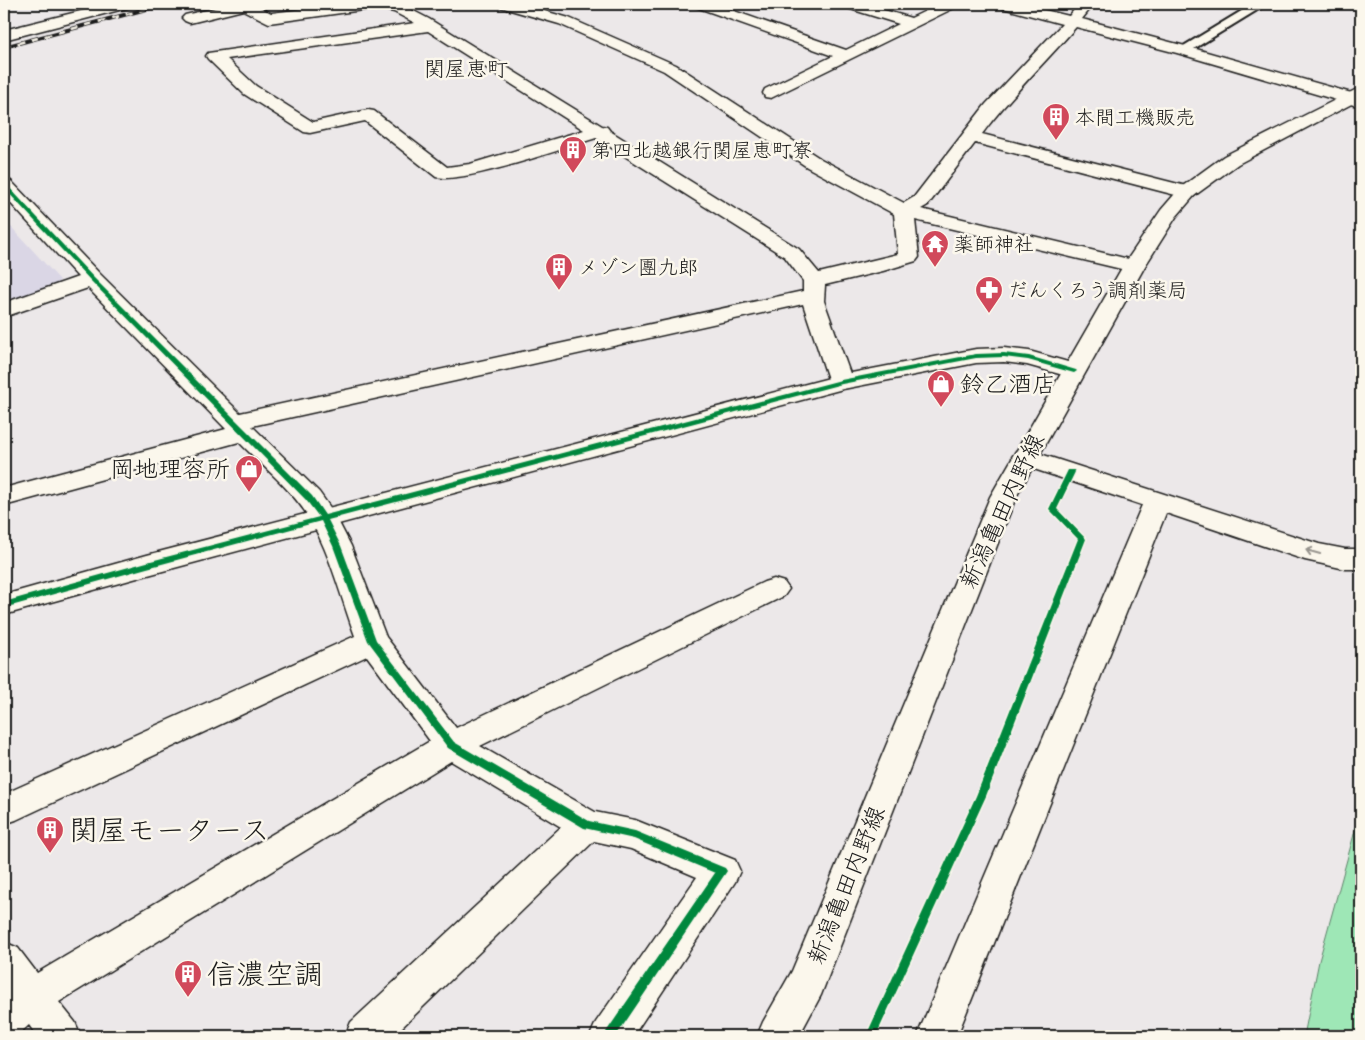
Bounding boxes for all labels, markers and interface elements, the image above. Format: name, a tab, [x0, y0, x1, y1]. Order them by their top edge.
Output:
district label: 関屋恵町	[424, 56, 508, 82]
building icon: 本間工機販売	[1041, 102, 1071, 141]
place label: 本間工機販売	[1075, 105, 1195, 130]
building icon: 第四北越銀行関屋恵町寮	[558, 135, 588, 174]
place label: 第四北越銀行関屋恵町寮	[592, 138, 812, 163]
temple icon: 薬師神社	[920, 229, 950, 268]
place label: 薬師神社	[954, 232, 1034, 257]
building icon: メゾン團九郎	[544, 252, 574, 291]
place label: メゾン團九郎	[578, 255, 698, 280]
pharmacy icon: だんくろう調剤薬局	[974, 275, 1004, 314]
place label: だんくろう調剤薬局	[1008, 278, 1188, 303]
shop icon: 鈴乙酒店	[926, 369, 956, 408]
place label: 鈴乙酒店	[960, 369, 1056, 399]
street label: 新潟亀田内野線	[953, 429, 1051, 593]
place label: 岡地理容所	[110, 454, 230, 484]
shop icon: 岡地理容所	[234, 454, 264, 493]
one-way arrow	[1306, 546, 1322, 556]
street label: 新潟亀田内野線	[801, 801, 891, 969]
place label: 関屋モータース	[69, 812, 270, 849]
building icon: 関屋モータース	[35, 815, 65, 854]
place label: 信濃空調	[207, 956, 323, 993]
building icon: 信濃空調	[173, 959, 203, 998]

